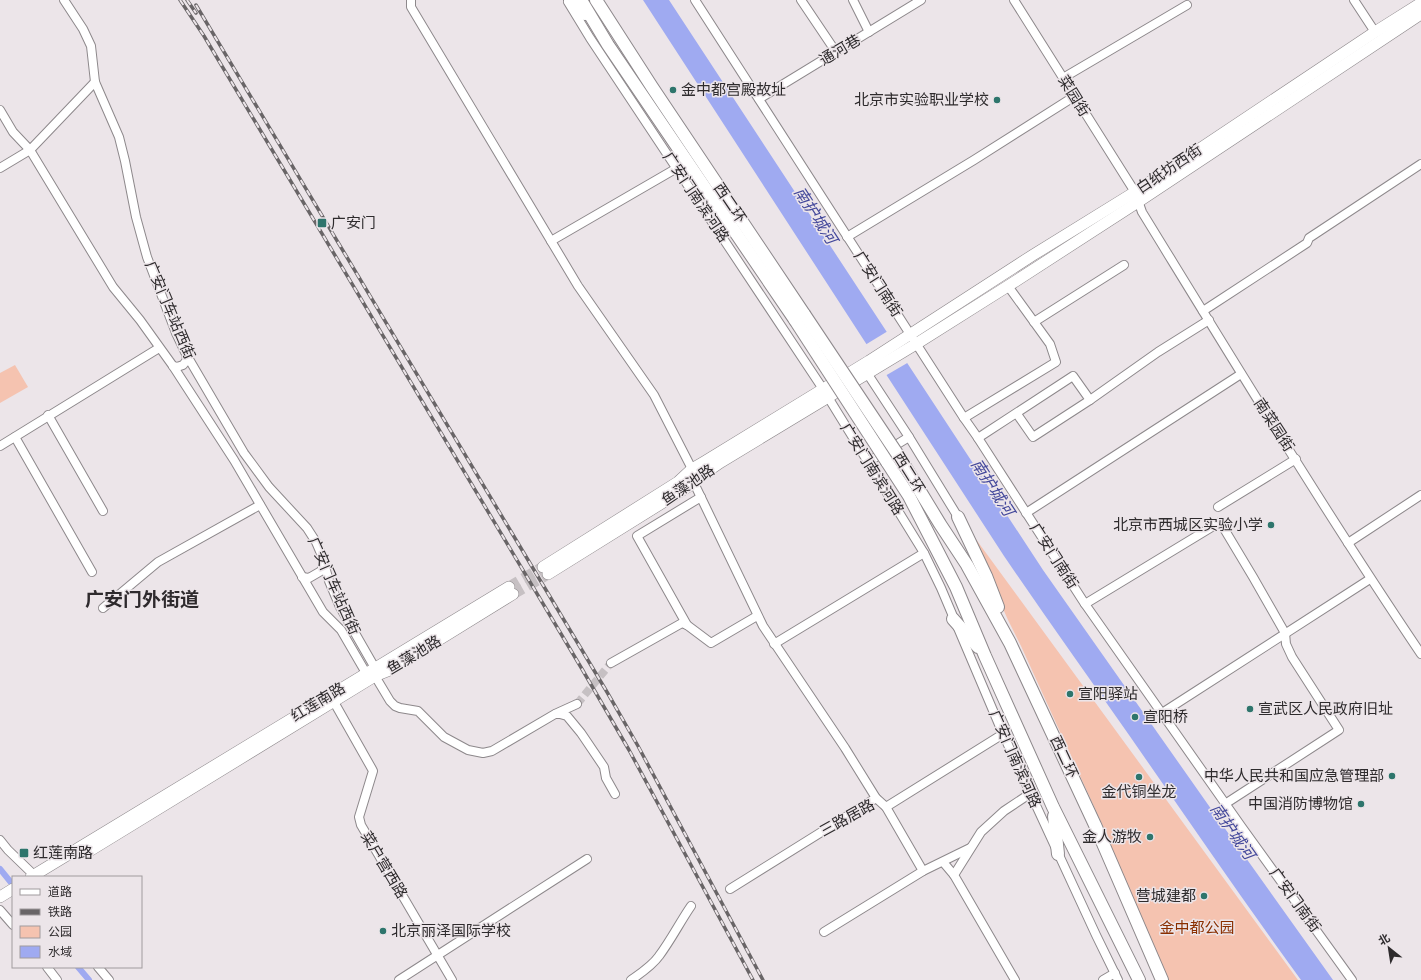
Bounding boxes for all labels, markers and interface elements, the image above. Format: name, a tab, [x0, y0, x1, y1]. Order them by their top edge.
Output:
street label: 通河巷	[815, 29, 865, 71]
street label: 菜园街	[1053, 71, 1095, 121]
place label: 金中都宫殿故址	[681, 79, 786, 101]
marker: 金中都宫殿故址	[668, 85, 678, 95]
place label: 北京市实验职业学校	[854, 89, 989, 111]
marker: 北京市实验职业学校	[992, 95, 1002, 105]
street label: 白纸坊西街	[1132, 139, 1206, 199]
street label: 广安门南滨河路	[658, 147, 734, 247]
street label: 西二环	[708, 178, 752, 228]
water label: 南护城河	[789, 182, 844, 251]
place label: 广安门	[331, 212, 376, 234]
marker: 广安门	[316, 217, 328, 229]
street label: 广安门南街	[848, 247, 908, 321]
street label: 广安门车站西街	[139, 257, 201, 363]
street label: 南菜园街	[1248, 394, 1300, 456]
street label: 广安门南滨河路	[835, 419, 909, 519]
street label: 西二环	[888, 448, 930, 498]
water label: 南护城河	[966, 454, 1021, 523]
street label: 鱼藻池路	[657, 459, 719, 511]
place label: 北京市西城区实验小学	[1113, 514, 1263, 536]
street label: 广安门南街	[1024, 519, 1084, 593]
marker: 北京市西城区实验小学	[1266, 520, 1276, 530]
street label: 广安门车站西街	[303, 534, 365, 638]
district label: 广安门外街道	[85, 586, 199, 613]
street label: 鱼藻池路	[383, 630, 445, 680]
street label: 红莲南路	[287, 677, 349, 727]
place label: 宣阳驿站	[1078, 683, 1138, 705]
marker: 宣阳驿站	[1065, 689, 1075, 699]
place label: 宣武区人民政府旧址	[1258, 698, 1393, 720]
marker: 宣武区人民政府旧址	[1245, 704, 1255, 714]
place label: 宣阳桥	[1143, 706, 1188, 728]
street label: 广安门南滨河路	[984, 707, 1046, 811]
marker: 宣阳桥	[1130, 712, 1140, 722]
street label: 西二环	[1045, 732, 1083, 782]
place label: 中华人民共和国应急管理部	[1204, 765, 1384, 787]
marker: 中华人民共和国应急管理部	[1387, 771, 1397, 781]
marker: 金代铜坐龙	[1134, 772, 1144, 782]
place label: 金代铜坐龙	[1101, 781, 1177, 803]
place label: 中国消防博物馆	[1248, 793, 1353, 815]
street label: 三路居路	[815, 794, 879, 842]
water label: 南护城河	[1205, 798, 1262, 867]
marker: 中国消防博物馆	[1356, 799, 1366, 809]
place label: 金人游牧	[1082, 826, 1142, 848]
street label: 菜户营西路	[355, 827, 413, 903]
marker: 金人游牧	[1145, 832, 1155, 842]
place label: 红莲南路	[33, 842, 93, 864]
marker: 红莲南路	[18, 847, 30, 859]
street label: 广安门南街	[1264, 863, 1326, 937]
legend	[12, 876, 142, 968]
text: 道路	[48, 883, 72, 901]
place label: 营城建都	[1136, 885, 1196, 907]
marker: 营城建都	[1199, 891, 1209, 901]
text: 铁路	[48, 903, 72, 921]
park label: 金中都公园	[1159, 917, 1235, 939]
place label: 北京丽泽国际学校	[391, 920, 511, 942]
text: 公园	[48, 923, 72, 941]
marker: 北京丽泽国际学校	[378, 926, 388, 936]
north arrow	[1369, 928, 1409, 968]
text: 北	[1375, 930, 1393, 949]
text: 水域	[48, 943, 72, 961]

